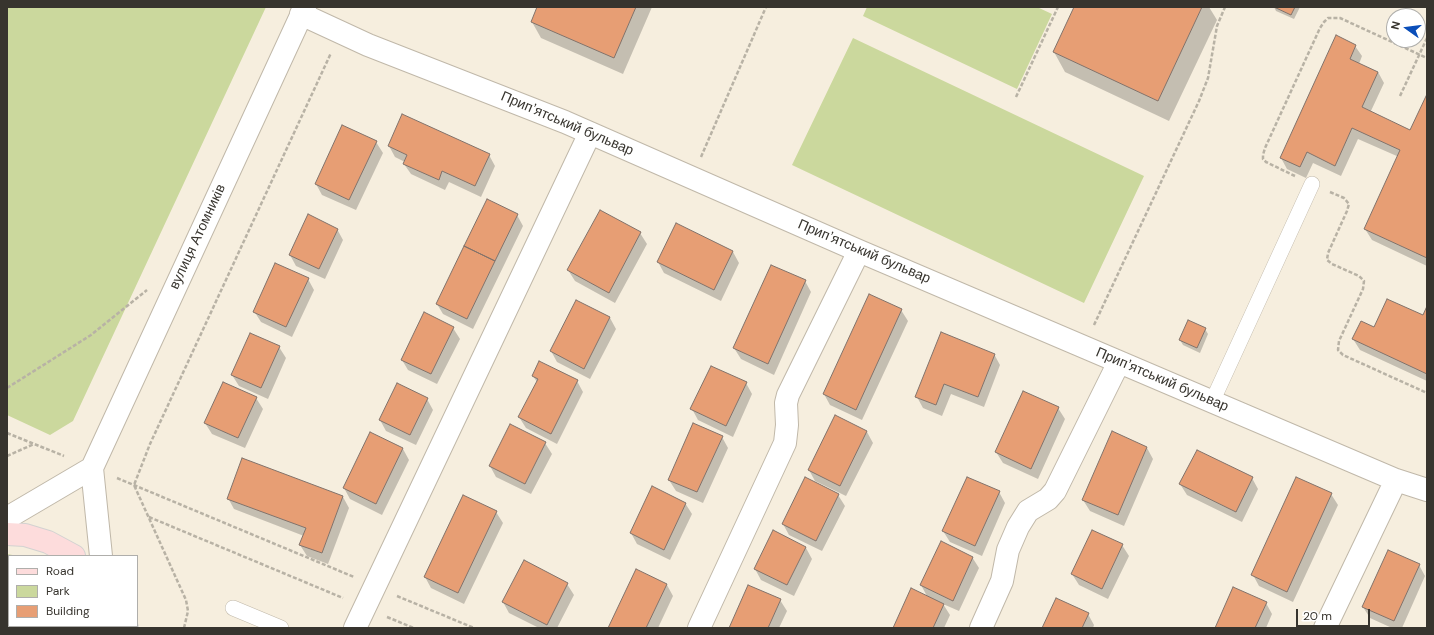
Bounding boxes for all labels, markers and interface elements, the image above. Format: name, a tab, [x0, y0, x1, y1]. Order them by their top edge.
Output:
north arrow	[1386, 8, 1426, 48]
text: N	[1388, 20, 1403, 31]
street label: Припʼятський бульвар	[498, 88, 636, 160]
street label: вулиця Атомників	[166, 182, 230, 292]
street label: Припʼятський бульвар	[795, 216, 933, 288]
street label: Припʼятський бульвар	[1093, 344, 1231, 416]
legend	[8, 555, 138, 627]
text: Road	[46, 563, 74, 579]
text: Park	[46, 583, 70, 599]
scale bar	[1298, 601, 1372, 627]
text: Building	[46, 603, 90, 619]
text: 20 m	[1303, 608, 1332, 624]

